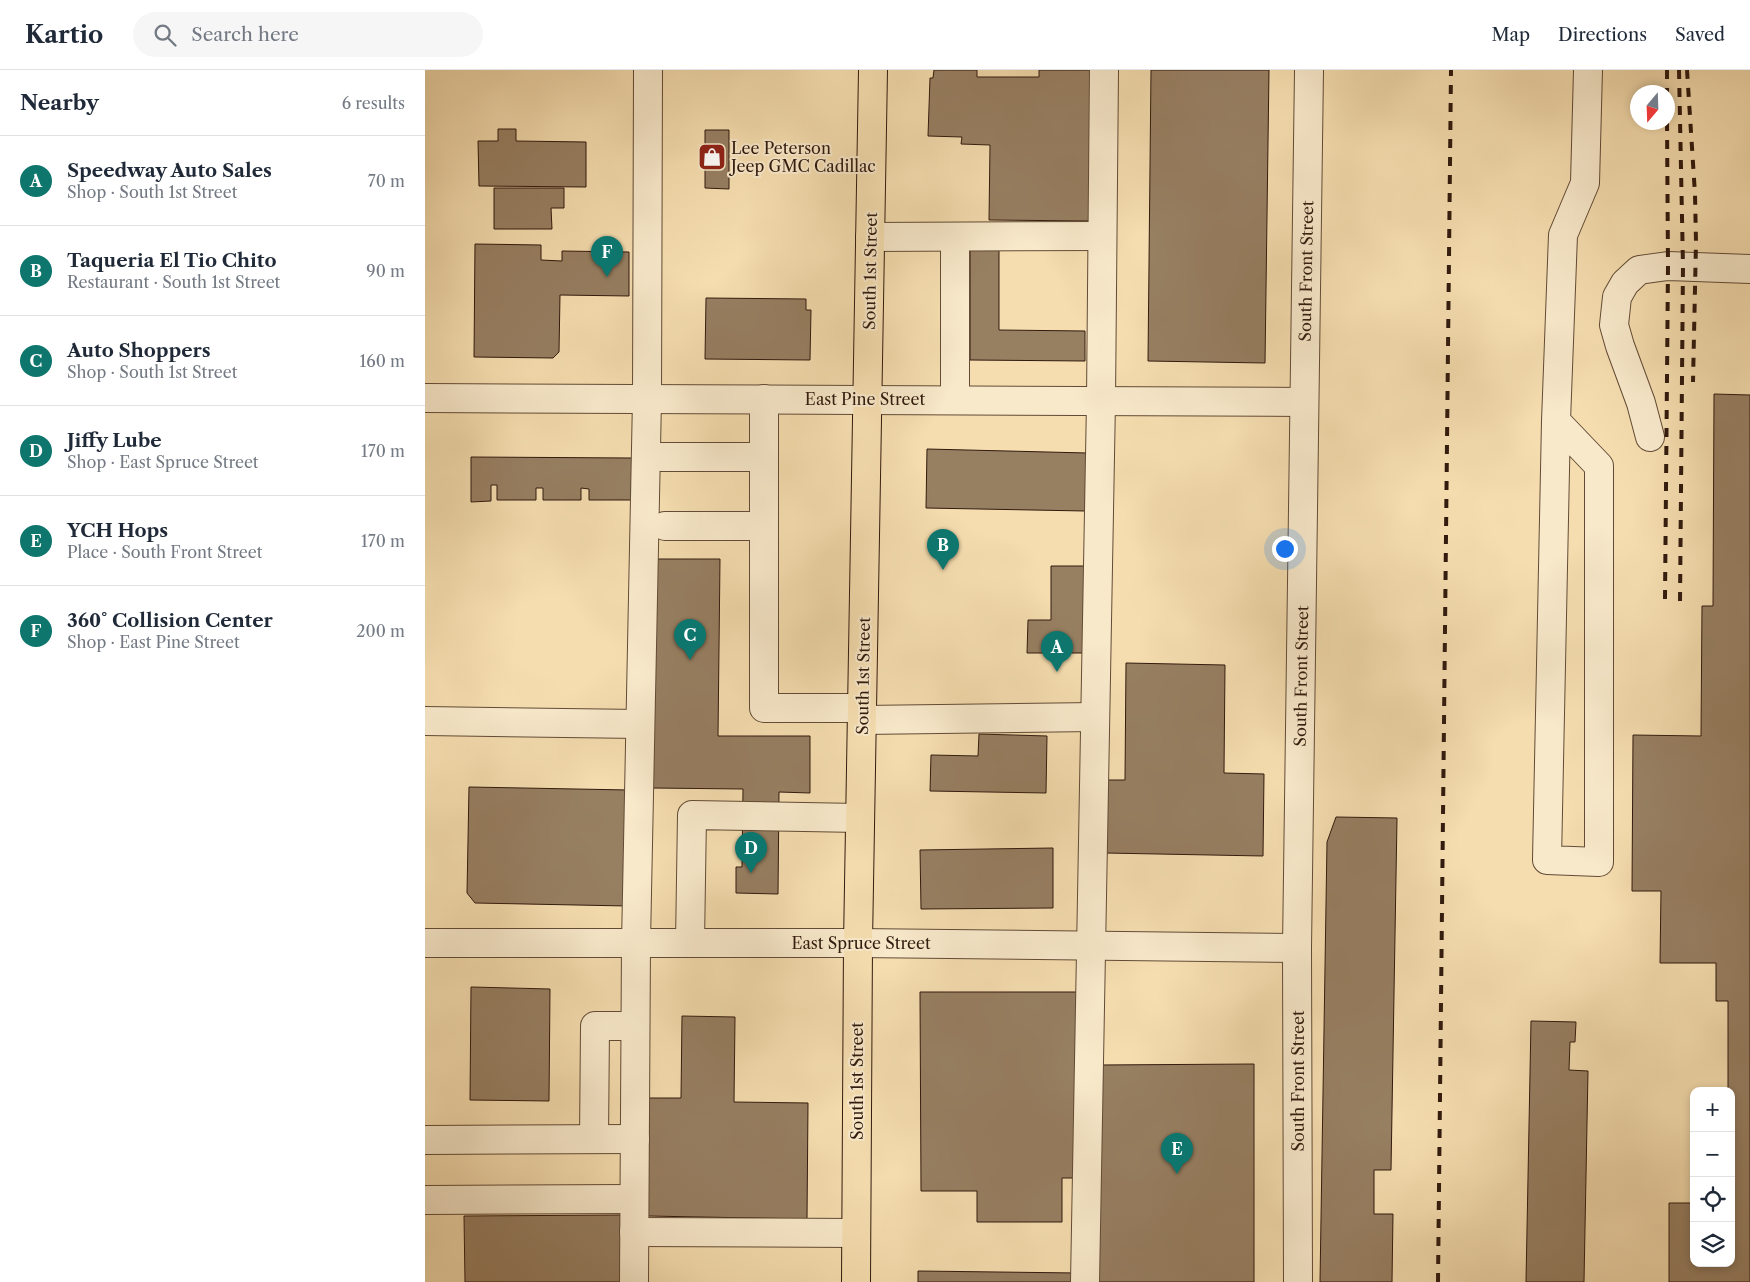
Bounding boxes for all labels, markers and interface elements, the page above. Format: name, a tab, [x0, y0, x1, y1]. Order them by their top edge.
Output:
search box	[133, 12, 483, 57]
text: Kartio	[25, 20, 103, 49]
icon: search	[151, 21, 179, 49]
text: Search here	[191, 23, 299, 46]
text: Map	[1491, 24, 1530, 46]
text: Directions	[1558, 24, 1647, 46]
text: Saved	[1675, 24, 1725, 46]
north arrow	[1630, 85, 1675, 130]
text: Nearby	[20, 90, 99, 115]
text: 6 results	[342, 93, 405, 113]
place label: Lee Peterson Jeep GMC Cadillac	[728, 138, 876, 176]
shop icon: Lee Peterson Jeep GMC Cadillac	[697, 142, 727, 172]
text: Speedway Auto Sales	[67, 159, 272, 182]
text: A	[30, 171, 42, 191]
text: 70 m	[368, 171, 405, 191]
text: Shop · South 1st Street	[67, 182, 237, 202]
street label: South Front Street	[1295, 200, 1317, 342]
street label: South 1st Street	[859, 211, 881, 330]
pin: F	[591, 236, 623, 277]
text: Taqueria El Tio Chito	[67, 249, 277, 272]
text: B	[30, 261, 42, 281]
text: 90 m	[366, 261, 405, 281]
text: Restaurant · South 1st Street	[67, 272, 280, 292]
text: Auto Shoppers	[67, 339, 211, 362]
text: C	[30, 351, 42, 371]
text: 160 m	[360, 351, 405, 371]
text: Shop · South 1st Street	[67, 362, 237, 382]
street label: East Pine Street	[805, 389, 925, 409]
text: Jiffy Lube	[67, 429, 162, 452]
text: D	[29, 441, 43, 461]
text: 170 m	[361, 441, 405, 461]
text: Shop · East Spruce Street	[67, 452, 259, 472]
text: YCH Hops	[67, 519, 168, 542]
pin: B	[927, 529, 959, 570]
text: E	[30, 531, 42, 551]
text: 170 m	[361, 531, 405, 551]
your location	[1272, 536, 1298, 562]
text: Place · South Front Street	[67, 542, 262, 562]
street label: South Front Street	[1290, 605, 1312, 747]
text: 360° Collision Center	[67, 609, 273, 632]
street label: South 1st Street	[852, 616, 874, 735]
pin: C	[674, 619, 706, 660]
text: F	[31, 621, 41, 641]
text: 200 m	[356, 621, 405, 641]
pin: A	[1041, 631, 1073, 672]
text: Shop · East Pine Street	[67, 632, 240, 652]
pin: D	[735, 832, 767, 873]
street label: East Spruce Street	[791, 933, 931, 953]
street label: South Front Street	[1288, 1010, 1308, 1152]
street label: South 1st Street	[847, 1022, 867, 1140]
map controls	[1690, 1087, 1735, 1267]
button: +	[1690, 1087, 1735, 1132]
button: −	[1690, 1132, 1735, 1177]
pin: E	[1161, 1133, 1193, 1174]
button: locate	[1690, 1177, 1735, 1222]
button: layers	[1690, 1222, 1735, 1267]

